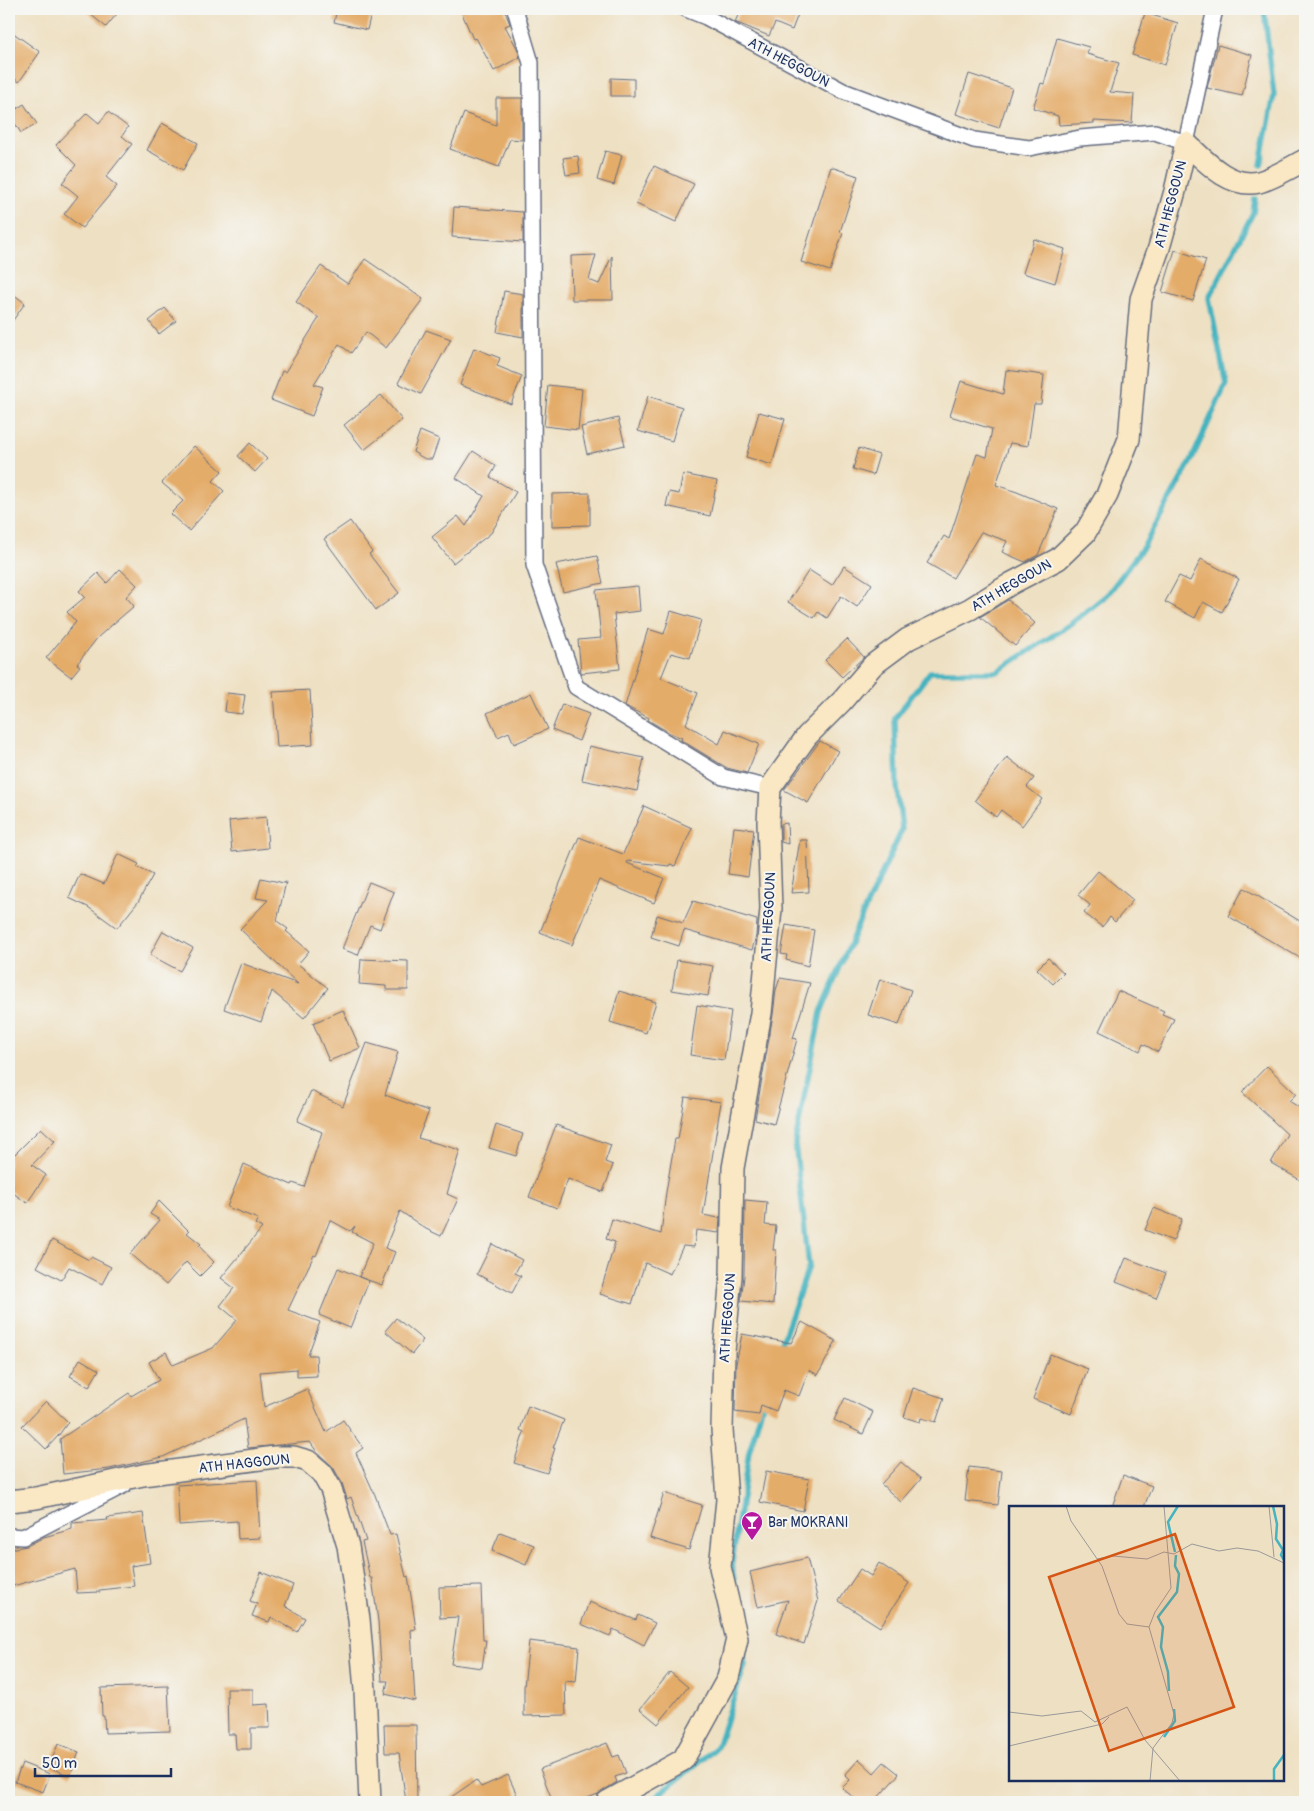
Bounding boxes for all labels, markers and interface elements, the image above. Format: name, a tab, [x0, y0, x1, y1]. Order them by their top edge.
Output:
street label: ATH HEGGOUN	[745, 34, 832, 91]
street label: ATH HEGGOUN	[1151, 158, 1190, 250]
street label: ATH HEGGOUN	[968, 556, 1054, 615]
street label: ATH HEGGOUN	[758, 872, 779, 962]
street label: ATH HEGGOUN	[716, 1273, 739, 1364]
street label: ATH HAGGOUN	[198, 1450, 291, 1477]
inset map	[1009, 1506, 1284, 1781]
bar icon: Bar MOKRANI	[740, 1510, 764, 1541]
place label: Bar MOKRANI	[768, 1514, 849, 1531]
scale bar	[35, 1746, 171, 1778]
text: 50 m	[42, 1754, 77, 1773]

